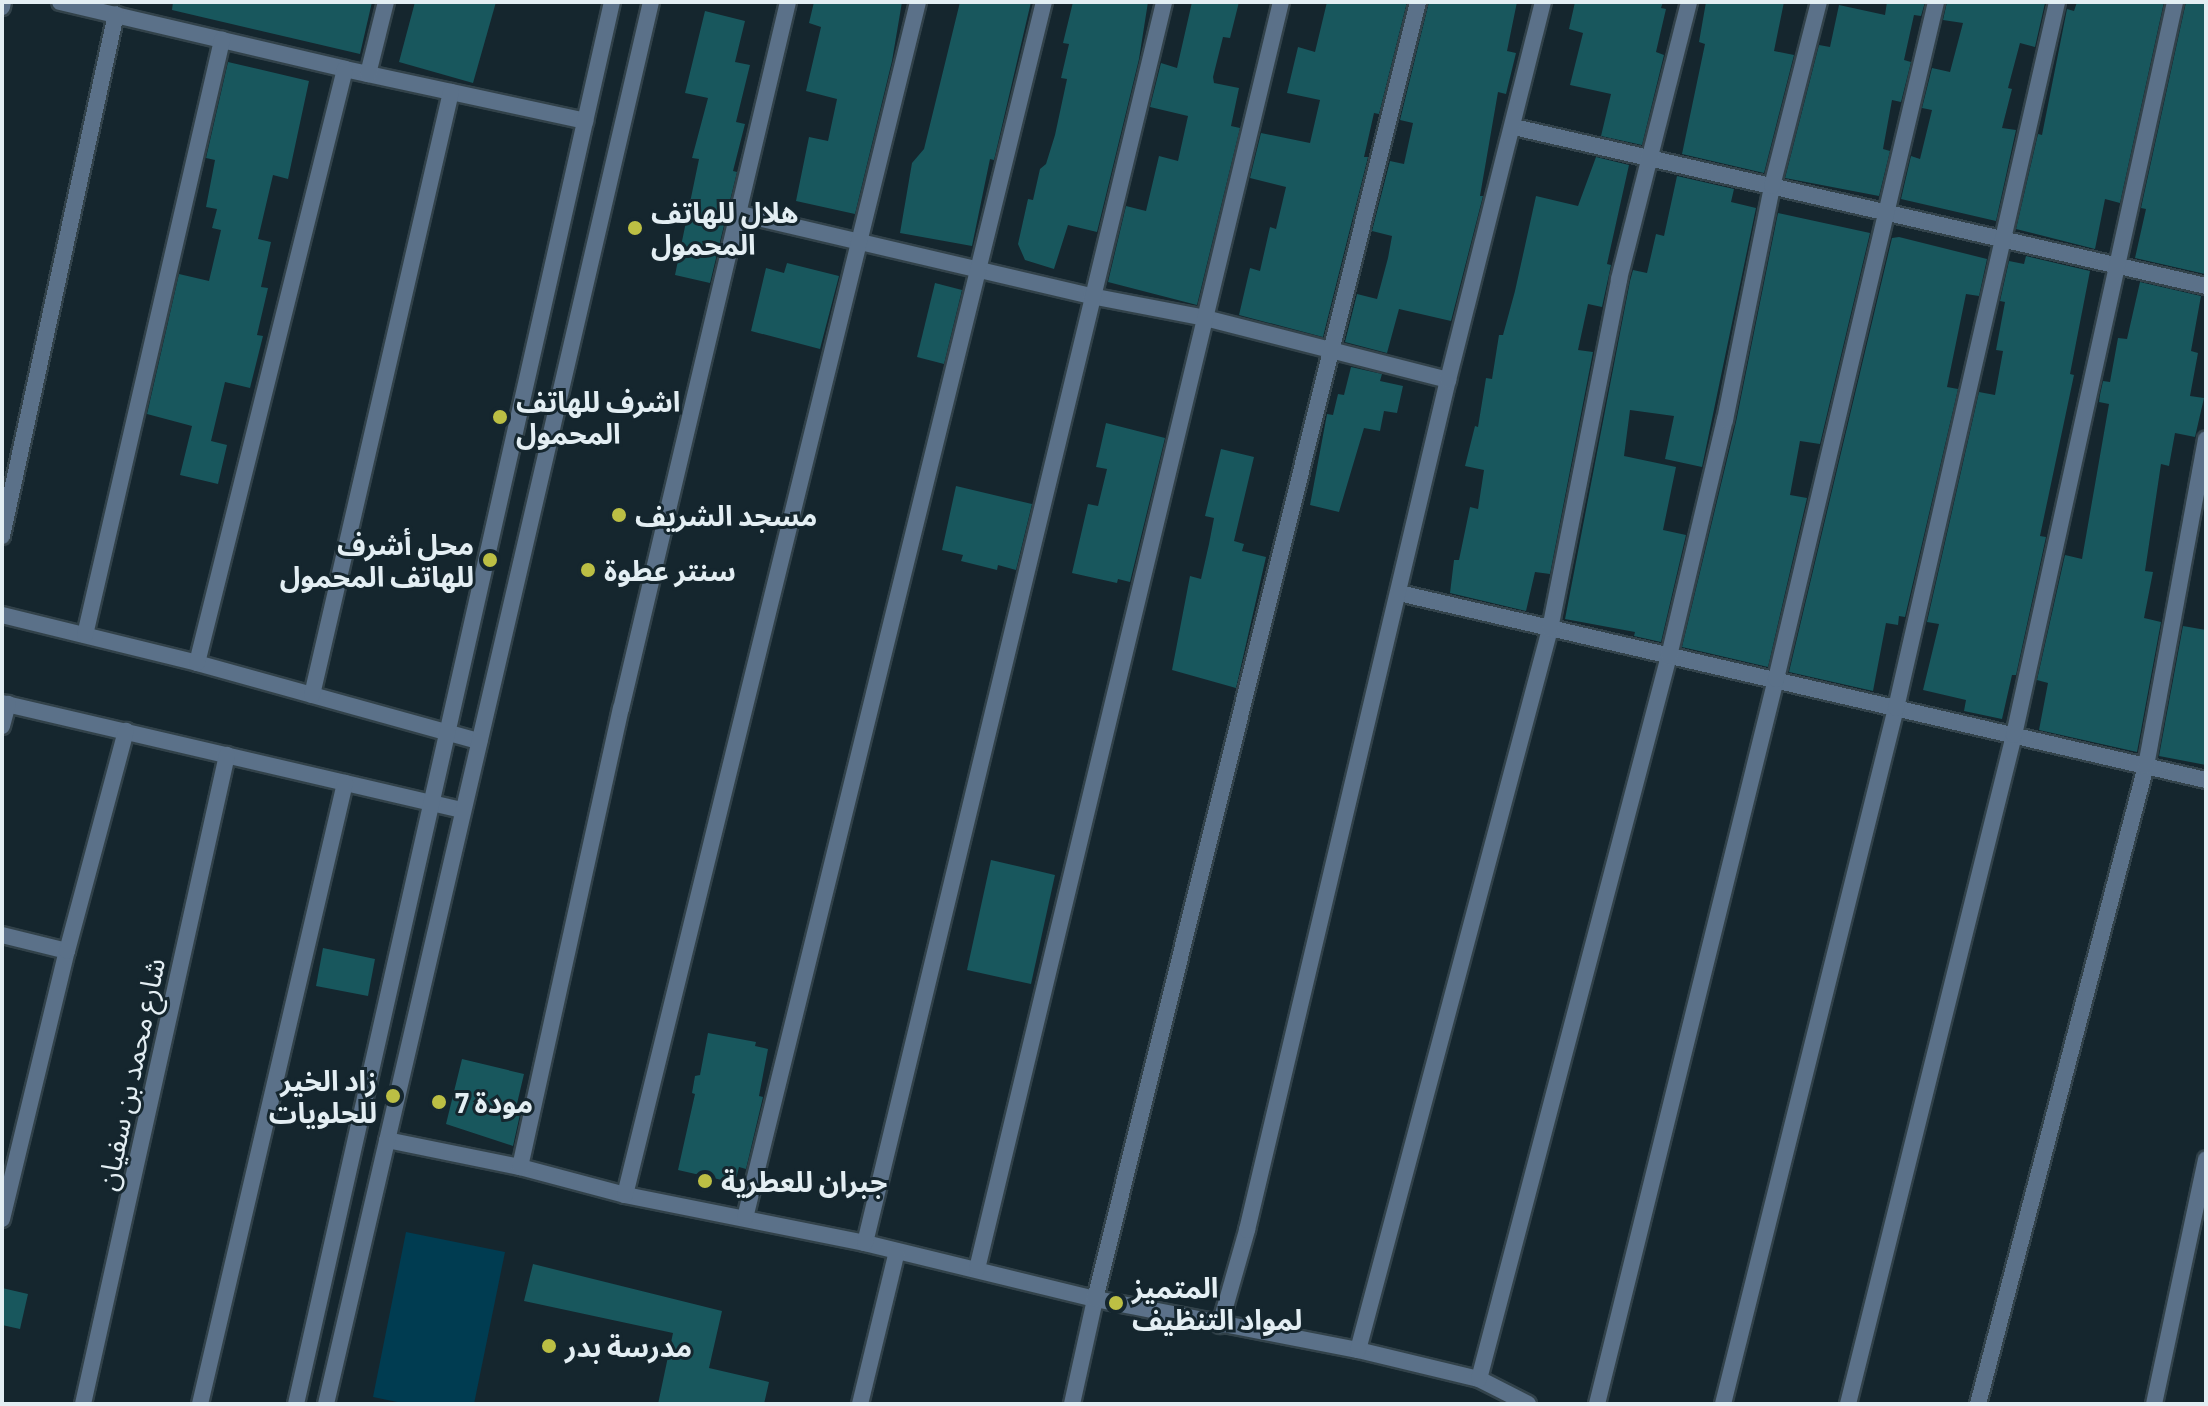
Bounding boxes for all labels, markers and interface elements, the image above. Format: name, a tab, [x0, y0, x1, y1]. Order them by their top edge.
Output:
place label: هلال للهاتف المحمول	[651, 195, 798, 261]
marker: هلال للهاتف المحمول	[626, 219, 644, 237]
place label: اشرف للهاتف المحمول	[516, 384, 680, 450]
marker: اشرف للهاتف المحمول	[491, 408, 509, 426]
place label: مسجد الشريف	[635, 498, 817, 532]
marker: مسجد الشريف	[610, 506, 628, 524]
place label: محل أشرف للهاتف المحمول	[280, 527, 474, 593]
marker: محل أشرف للهاتف المحمول	[481, 551, 499, 569]
place label: سنتر عطوة	[604, 553, 736, 587]
marker: سنتر عطوة	[579, 561, 597, 579]
street label: شارع محمد بن سفيان	[89, 955, 171, 1193]
place label: زاد الخير للحلويات	[269, 1063, 377, 1129]
place label: مودة 7	[455, 1085, 533, 1119]
marker: زاد الخير للحلويات	[384, 1087, 402, 1105]
marker: مودة 7	[430, 1093, 448, 1111]
place label: جبران للعطرية	[721, 1164, 887, 1198]
marker: جبران للعطرية	[696, 1172, 714, 1190]
place label: المتميز لمواد التنظيف	[1132, 1270, 1302, 1336]
marker: المتميز لمواد التنظيف	[1107, 1294, 1125, 1312]
place label: مدرسة بدر	[565, 1329, 692, 1363]
marker: مدرسة بدر	[540, 1337, 558, 1355]

